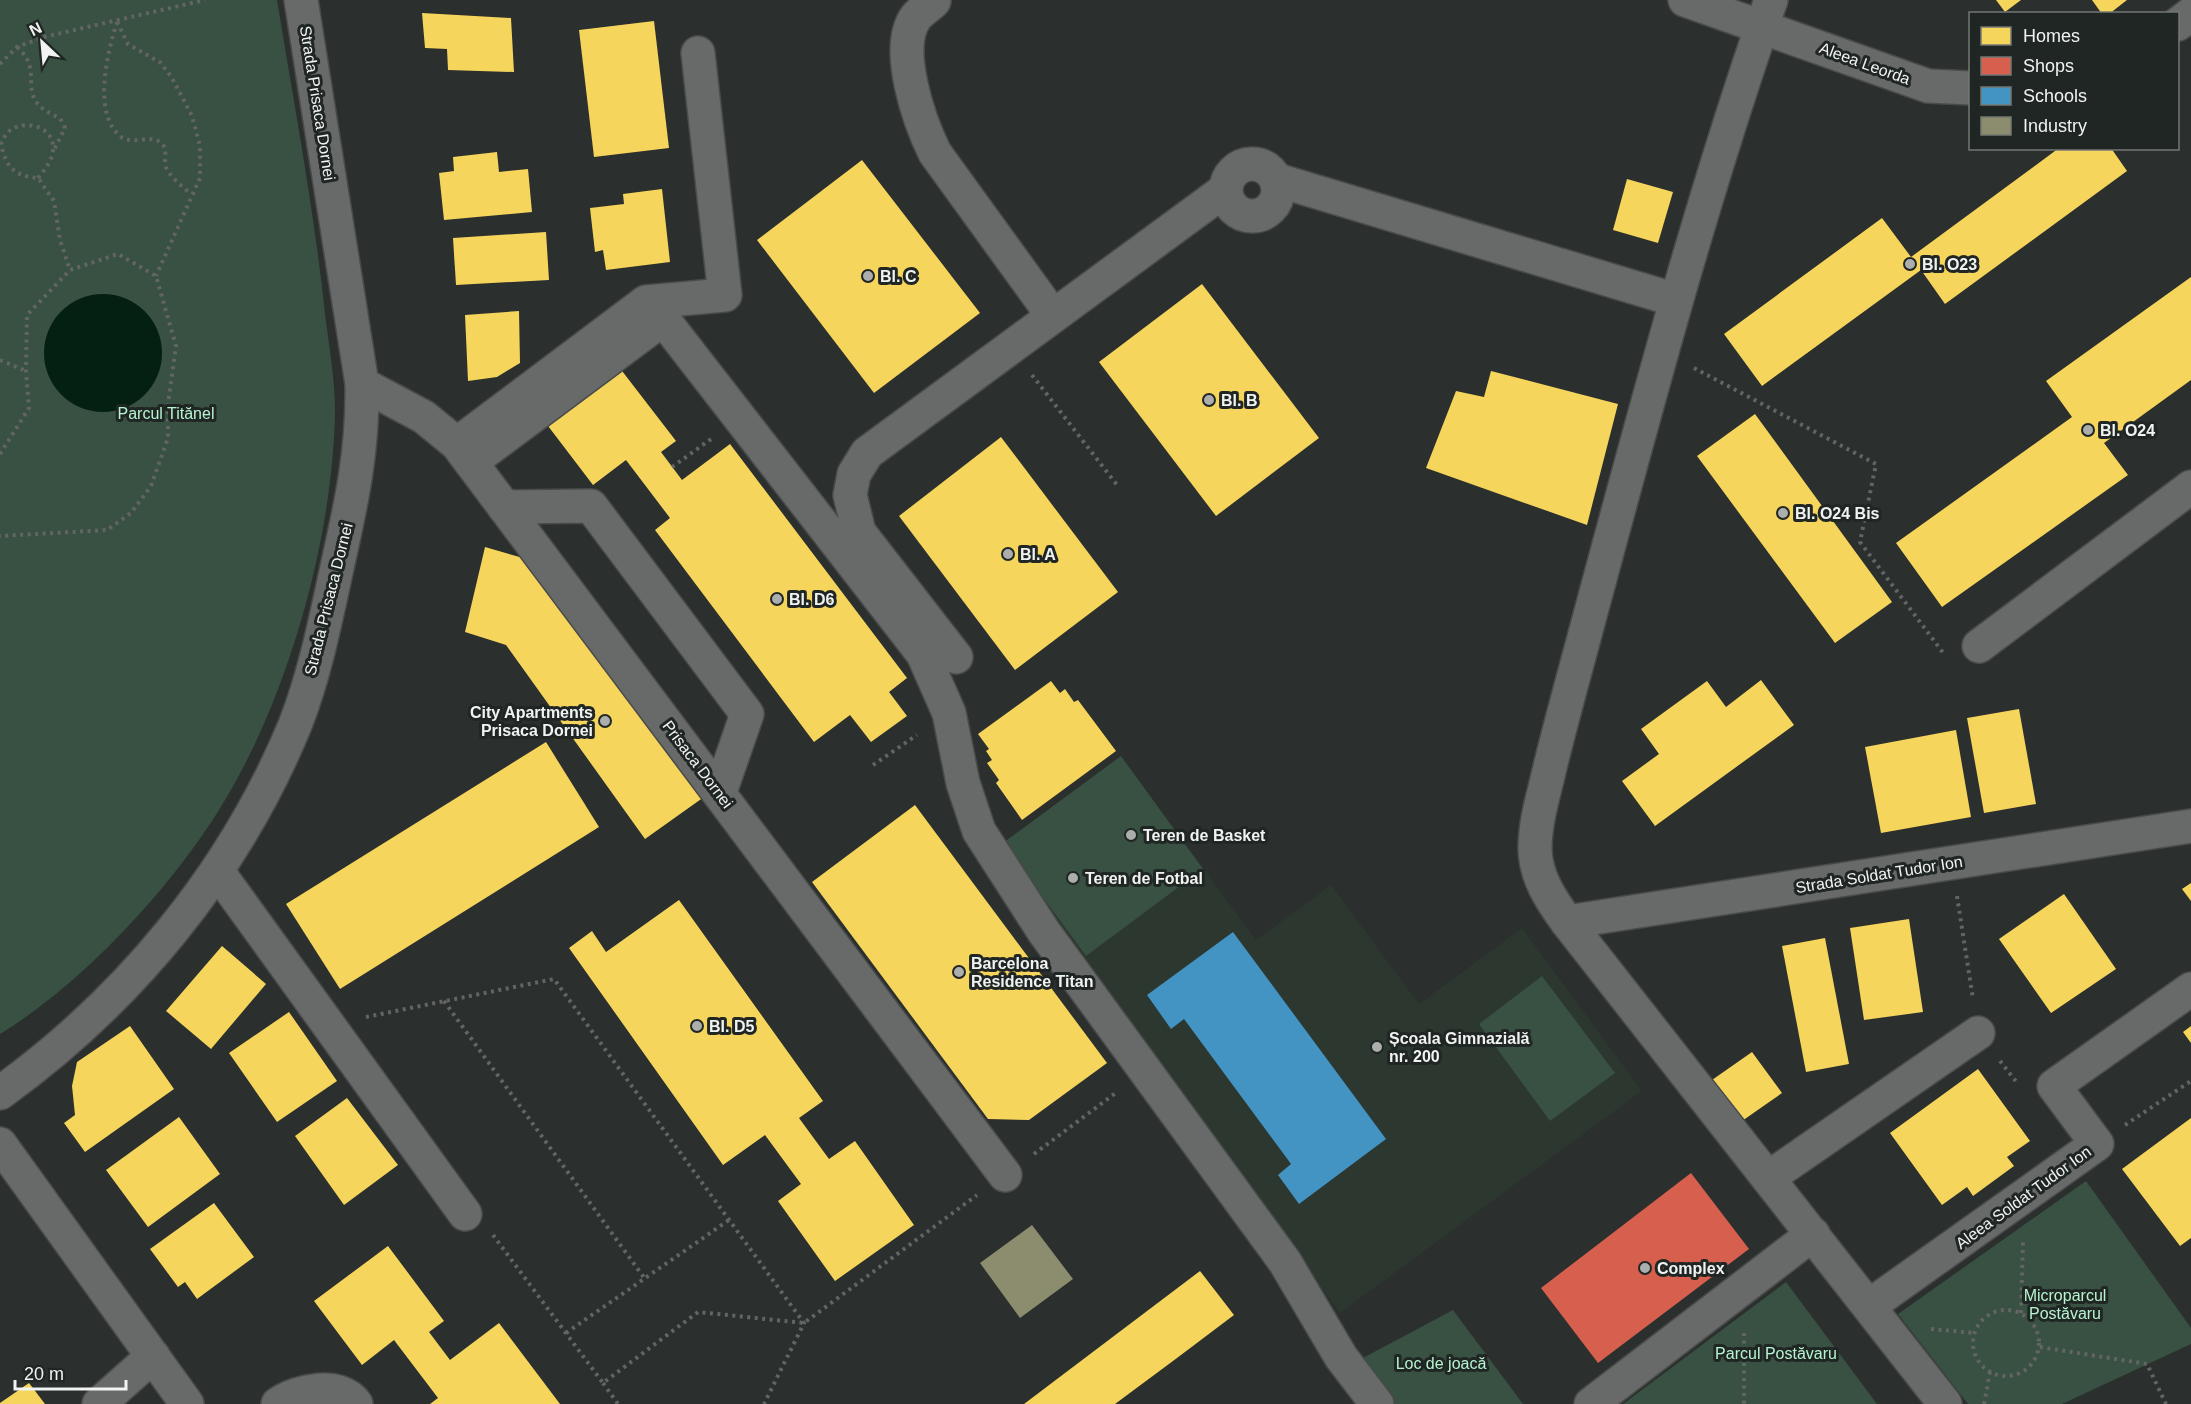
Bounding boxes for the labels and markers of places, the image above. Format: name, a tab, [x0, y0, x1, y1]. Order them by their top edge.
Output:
place label: Bl. O23	[1922, 256, 1977, 273]
marker: Bl. O23	[1903, 257, 1917, 271]
place label: Bl. C	[880, 268, 917, 285]
marker: Bl. C	[861, 269, 875, 283]
place label: Bl. B	[1221, 392, 1257, 409]
marker: Bl. B	[1202, 393, 1216, 407]
place label: Bl. O24	[2100, 422, 2155, 439]
marker: Bl. O24	[2081, 423, 2095, 437]
place label: Bl. O24 Bis	[1795, 505, 1880, 522]
marker: Bl. O24 Bis	[1776, 506, 1790, 520]
place label: Bl. A	[1020, 546, 1056, 563]
marker: Bl. A	[1001, 547, 1015, 561]
place label: Bl. D6	[789, 591, 834, 608]
marker: Bl. D6	[770, 592, 784, 606]
place label: City Apartments Prisaca Dornei	[470, 704, 593, 739]
marker: City Apartments Prisaca Dornei	[598, 714, 612, 728]
place label: Teren de Basket	[1143, 827, 1266, 844]
marker: Teren de Basket	[1124, 828, 1138, 842]
place label: Teren de Fotbal	[1085, 870, 1203, 887]
marker: Teren de Fotbal	[1066, 871, 1080, 885]
place label: Barcelona Residence Titan	[971, 955, 1093, 990]
marker: Barcelona Residence Titan	[952, 965, 966, 979]
place label: BI. D5	[709, 1018, 754, 1035]
marker: BI. D5	[690, 1019, 704, 1033]
place label: Școala Gimnazială nr. 200	[1389, 1030, 1530, 1065]
marker: Școala Gimnazială nr. 200	[1370, 1040, 1384, 1054]
place label: Complex	[1657, 1260, 1725, 1277]
marker: Complex	[1638, 1261, 1652, 1275]

